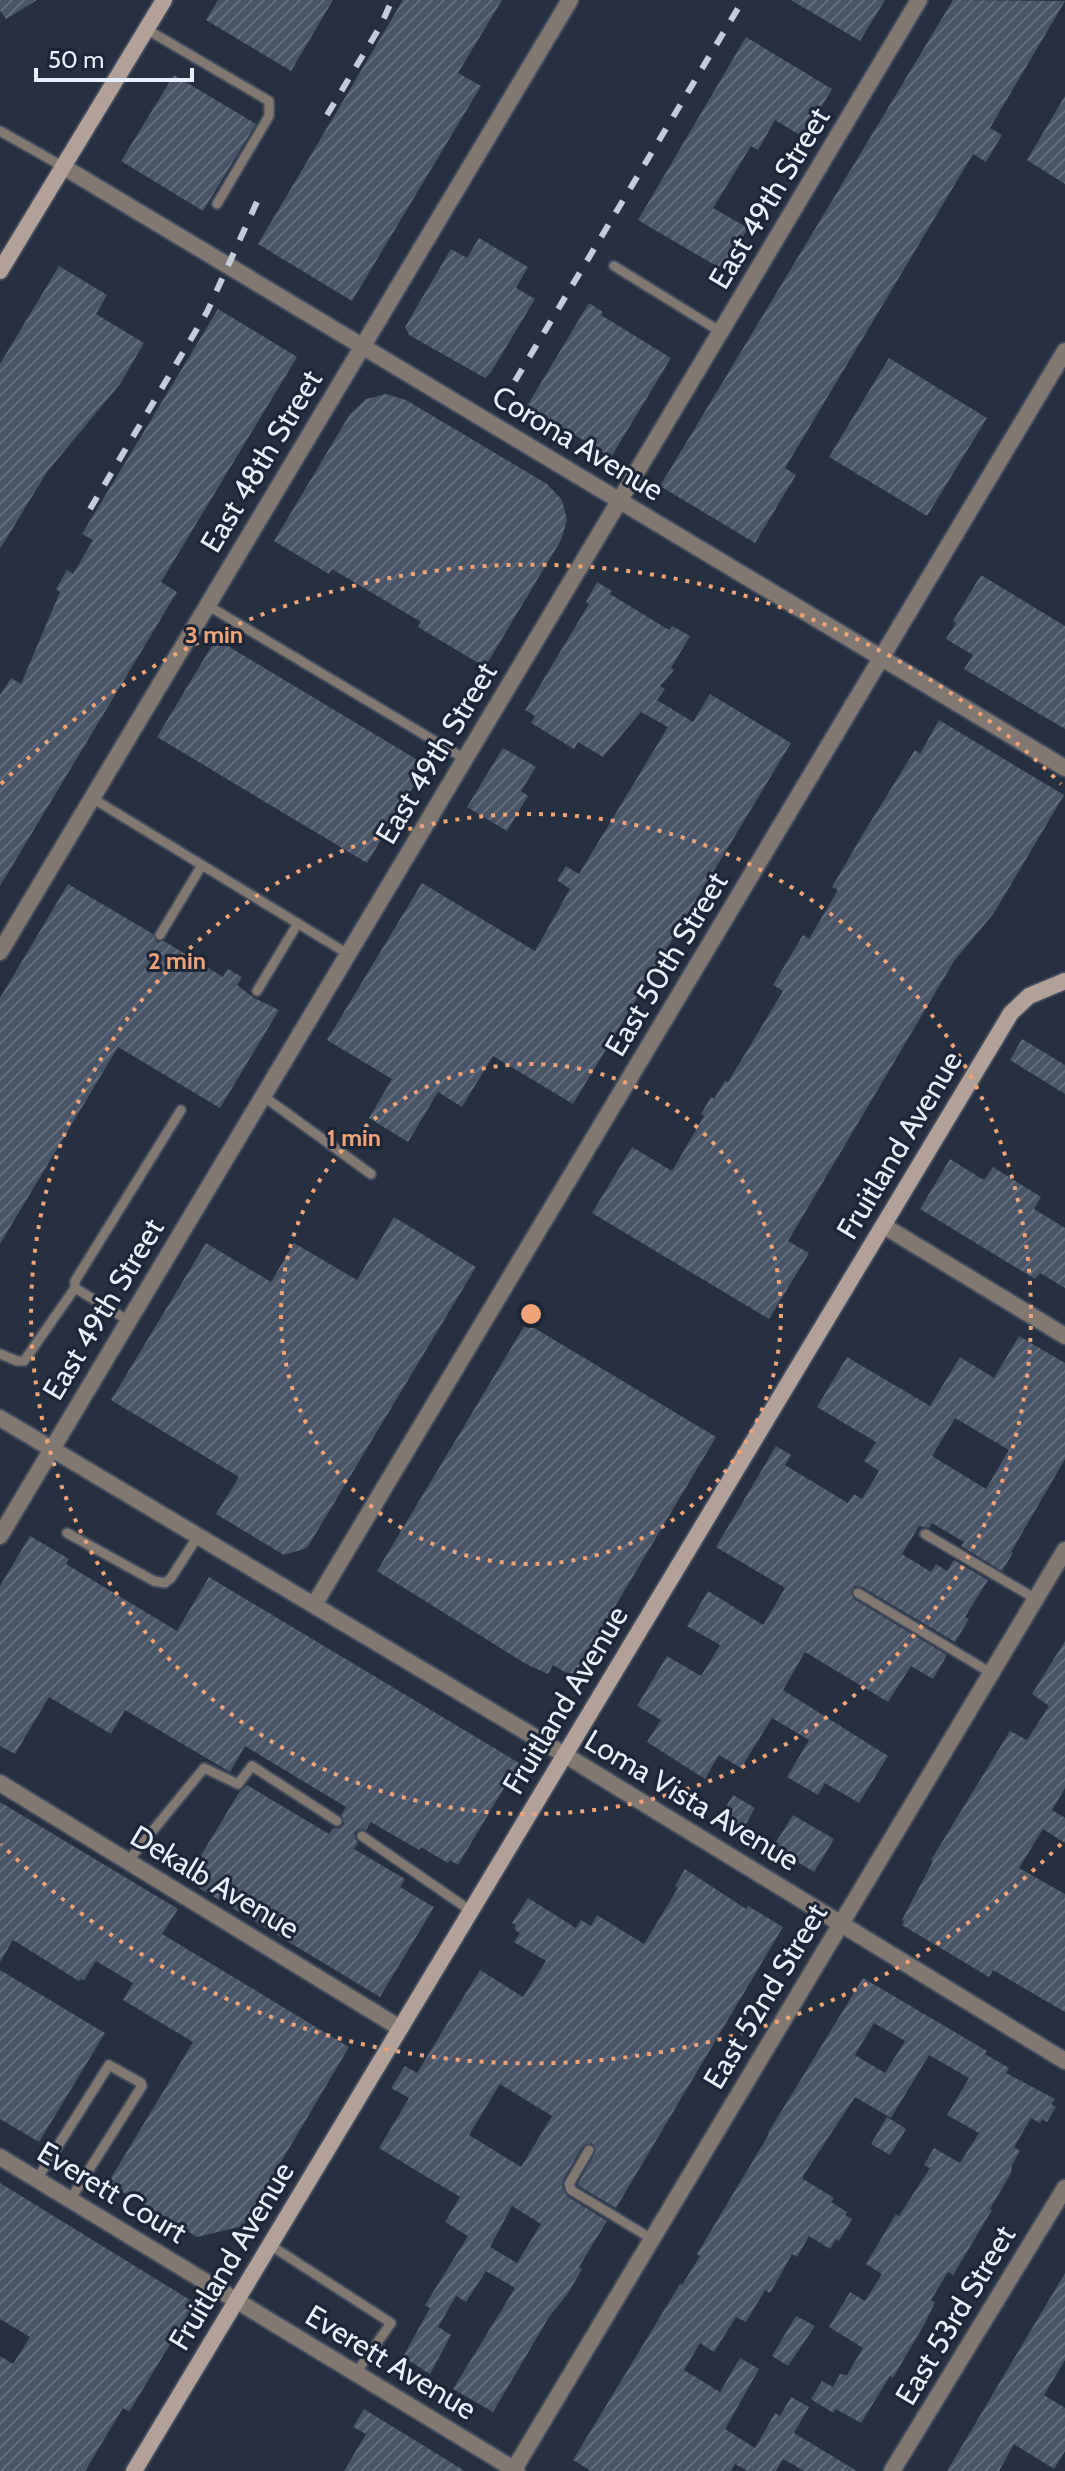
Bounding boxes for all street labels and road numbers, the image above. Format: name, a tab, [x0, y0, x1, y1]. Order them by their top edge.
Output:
street label: East 49th Street	[700, 101, 838, 295]
street label: East 48th Street	[192, 363, 330, 559]
street label: Corona Avenue	[486, 377, 670, 509]
street label: East 49th Street	[367, 656, 505, 850]
street label: East 50th Street	[597, 865, 735, 1063]
street label: Fruitland Avenue	[828, 1044, 970, 1246]
street label: East 49th Street	[34, 1212, 172, 1406]
street label: Fruitland Avenue	[494, 1599, 636, 1801]
street label: Loma Vista Avenue	[578, 1721, 806, 1879]
street label: Dekalb Avenue	[124, 1817, 306, 1947]
street label: East 52nd Street	[695, 1897, 835, 2095]
street label: Everett Court	[31, 2133, 193, 2251]
street label: Fruitland Avenue	[160, 2155, 302, 2357]
street label: East 53rd Street	[887, 2219, 1023, 2411]
street label: Everett Avenue	[299, 2297, 483, 2427]

